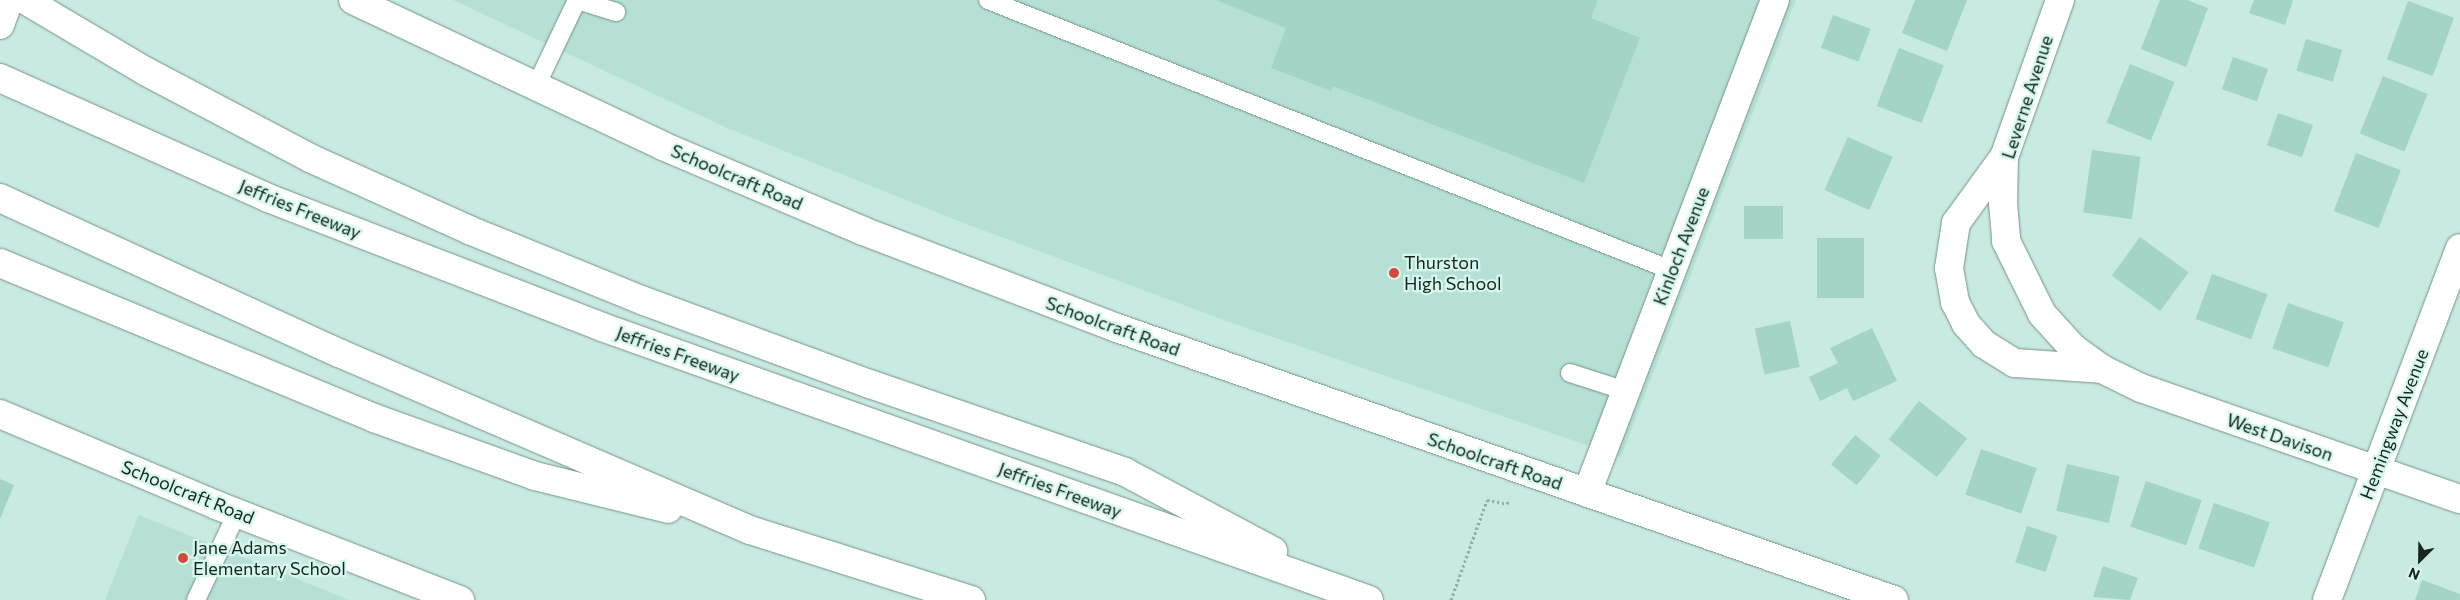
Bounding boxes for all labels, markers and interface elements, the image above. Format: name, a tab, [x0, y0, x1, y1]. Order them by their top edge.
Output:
street label: Leverne Avenue	[1997, 33, 2057, 161]
street label: Schoolcraft Road	[668, 139, 806, 215]
street label: Jeffries Freeway	[236, 175, 364, 243]
street label: Kinloch Avenue	[1649, 184, 1713, 308]
place label: Thurston High School	[1404, 252, 1501, 294]
marker: Thurston High School	[1388, 267, 1400, 279]
street label: Schoolcraft Road	[1043, 292, 1183, 360]
street label: Jeffries Freeway	[613, 322, 743, 386]
street label: Hemingway Avenue	[2355, 346, 2433, 502]
street label: West Davison	[2224, 409, 2336, 465]
street label: Schoolcraft Road	[1425, 428, 1565, 494]
street label: Schoolcraft Road	[119, 456, 257, 528]
street label: Jeffries Freeway	[995, 458, 1125, 522]
north arrow	[2395, 535, 2445, 585]
place label: Jane Adams Elementary School	[193, 537, 346, 580]
marker: Jane Adams Elementary School	[177, 552, 189, 564]
text: N	[2406, 564, 2422, 584]

